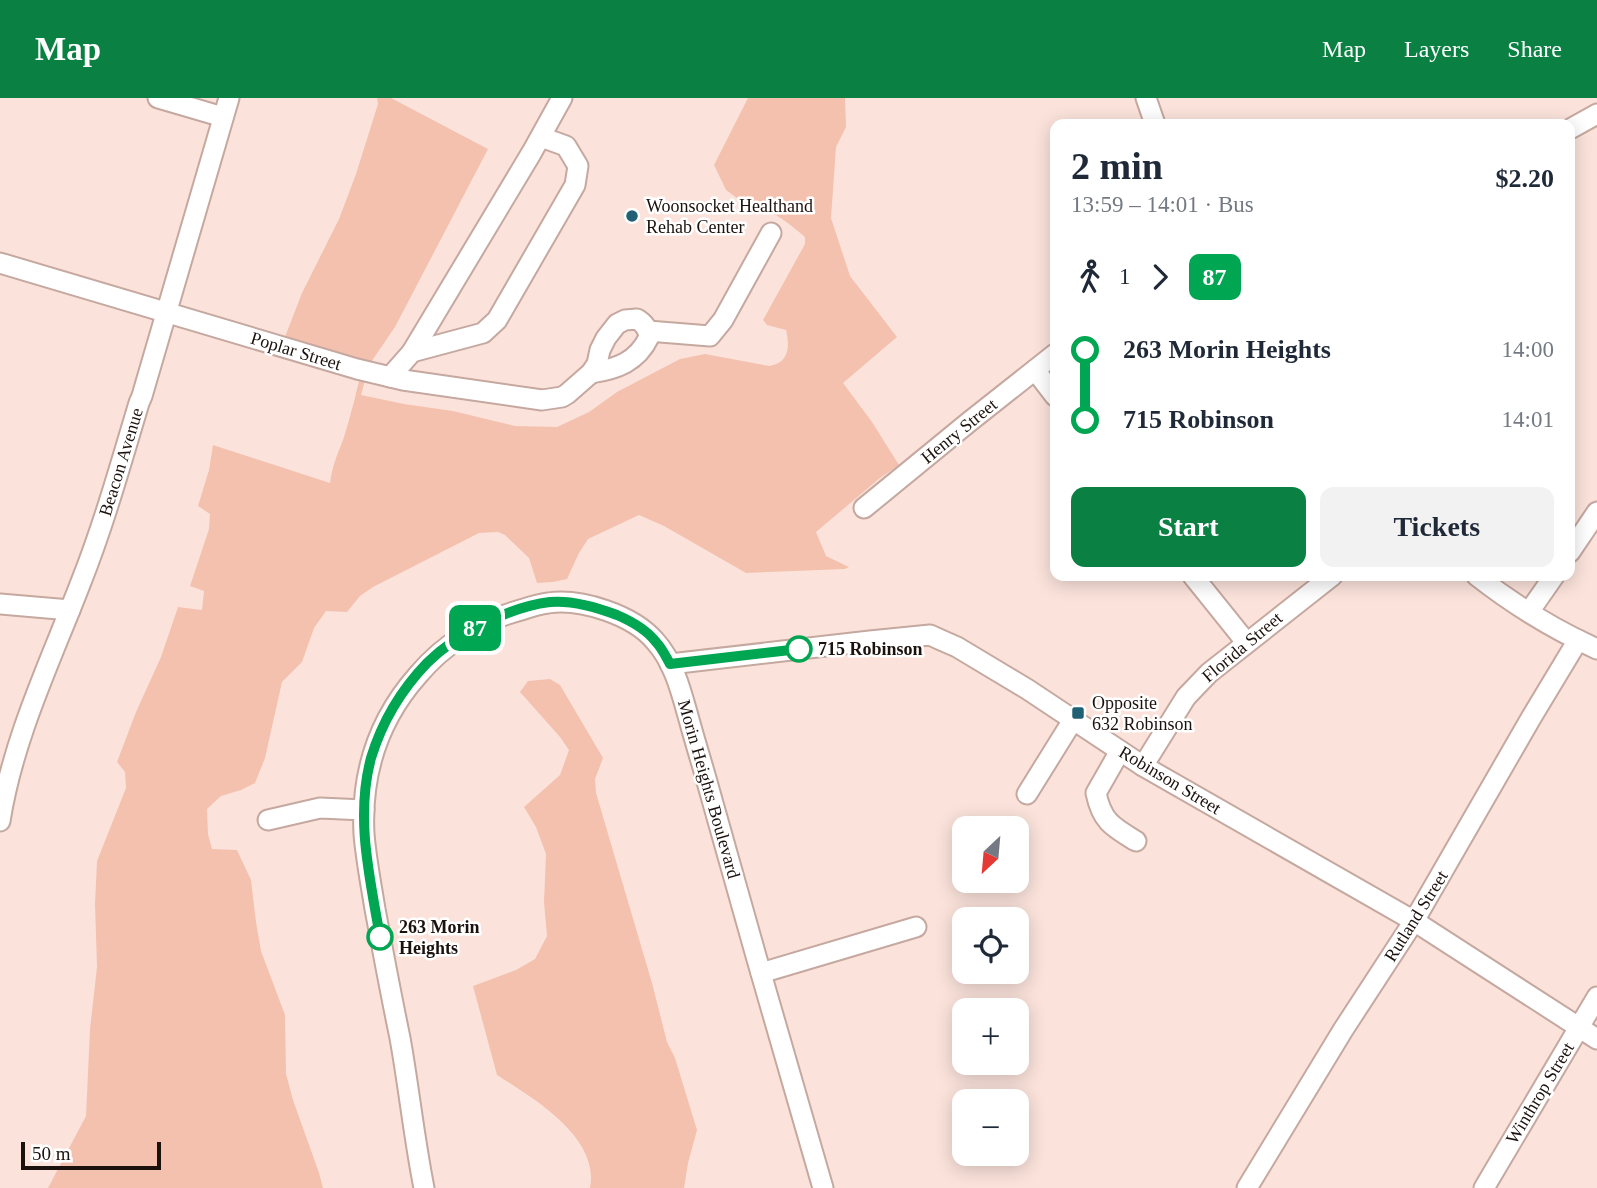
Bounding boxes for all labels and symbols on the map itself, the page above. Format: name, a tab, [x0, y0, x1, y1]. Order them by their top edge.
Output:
place label: Woonsocket Healthand Rehab Center	[646, 196, 813, 237]
marker: Woonsocket Healthand Rehab Center	[624, 208, 640, 224]
street label: Poplar Street	[248, 328, 344, 374]
street label: Henry Street	[917, 394, 1001, 468]
street label: Beacon Avenue	[95, 405, 147, 519]
line badge: 87	[444, 605, 506, 651]
street label: Florida Street	[1198, 608, 1286, 686]
marker: 715 Robinson	[786, 636, 812, 662]
place label: 715 Robinson	[818, 639, 923, 659]
place label: Opposite 632 Robinson	[1092, 693, 1193, 734]
street label: Morin Heights Boulevard	[674, 697, 744, 881]
marker: Opposite 632 Robinson	[1070, 705, 1086, 721]
street label: Robinson Street	[1115, 742, 1225, 818]
north arrow	[952, 816, 1029, 892]
street label: Rutland Street	[1380, 867, 1452, 965]
place label: 263 Morin Heights	[399, 917, 480, 958]
marker: 263 Morin Heights	[367, 924, 393, 950]
street label: Winthrop Street	[1502, 1039, 1578, 1147]
scale bar	[21, 1139, 161, 1171]

